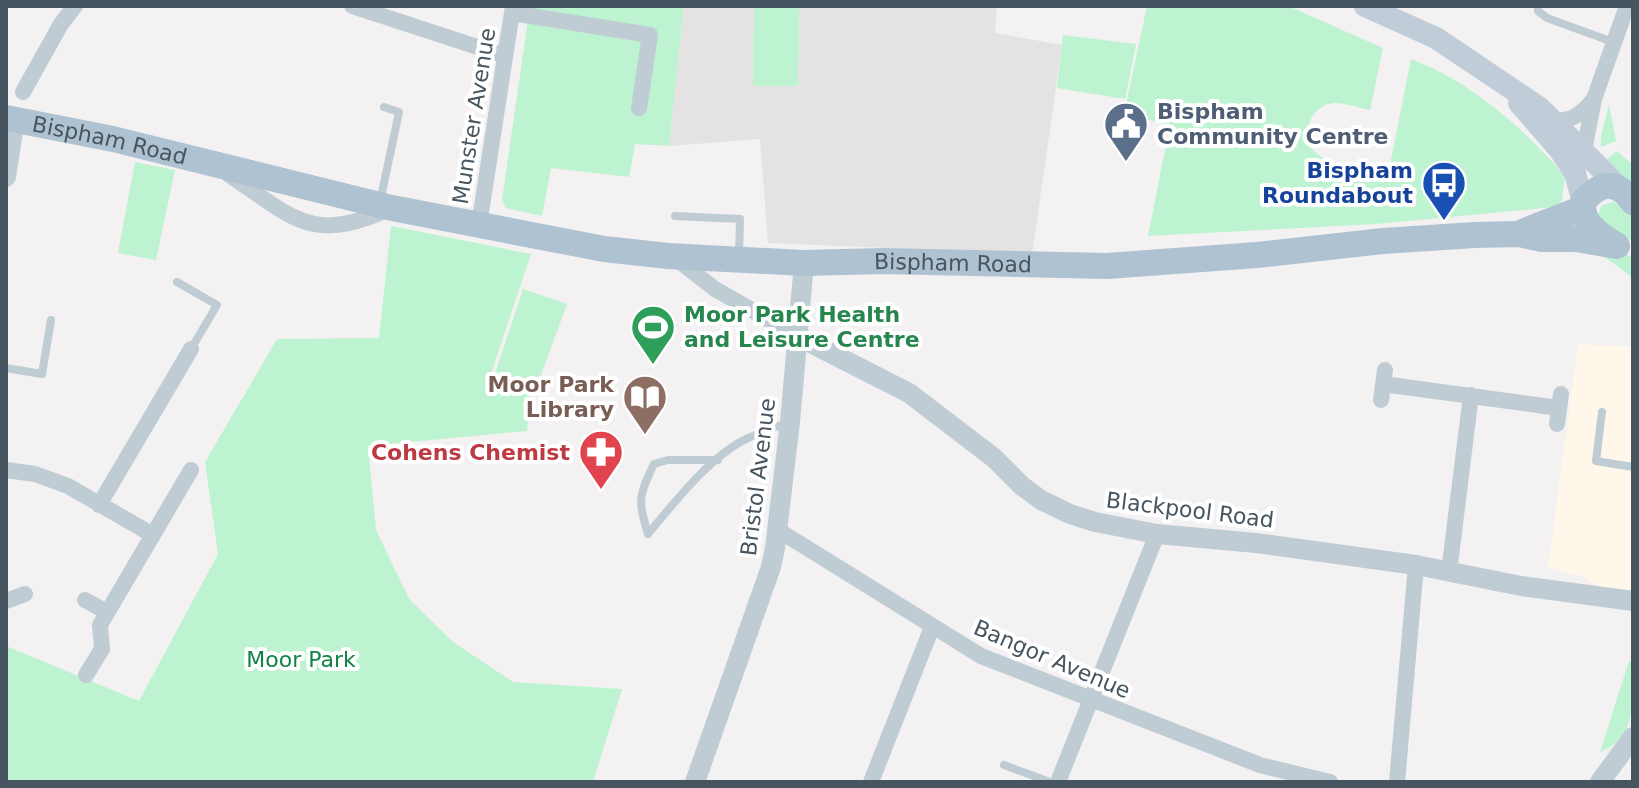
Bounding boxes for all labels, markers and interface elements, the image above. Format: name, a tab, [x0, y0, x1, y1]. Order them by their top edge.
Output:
street label: Munster Avenue	[448, 26, 500, 206]
place label: Bispham Community Centre	[1157, 99, 1389, 149]
public building icon: Bispham Community Centre	[1102, 100, 1150, 163]
street label: Bispham Road	[30, 111, 190, 169]
place label: Bispham Roundabout	[1262, 158, 1413, 208]
bus stop icon: Bispham Roundabout	[1420, 159, 1468, 222]
street label: Bispham Road	[874, 248, 1032, 277]
place label: Moor Park Health and Leisure Centre	[684, 302, 920, 352]
sports icon: Moor Park Health and Leisure Centre	[629, 303, 677, 366]
place label: Moor Park Library	[488, 372, 615, 422]
library icon: Moor Park Library	[621, 373, 669, 436]
street label: Bristol Avenue	[736, 397, 780, 557]
pharmacy icon: Cohens Chemist	[577, 428, 625, 491]
place label: Cohens Chemist	[371, 440, 570, 465]
street label: Blackpool Road	[1105, 487, 1275, 533]
street label: Bangor Avenue	[970, 615, 1134, 703]
park label: Moor Park	[246, 647, 356, 672]

